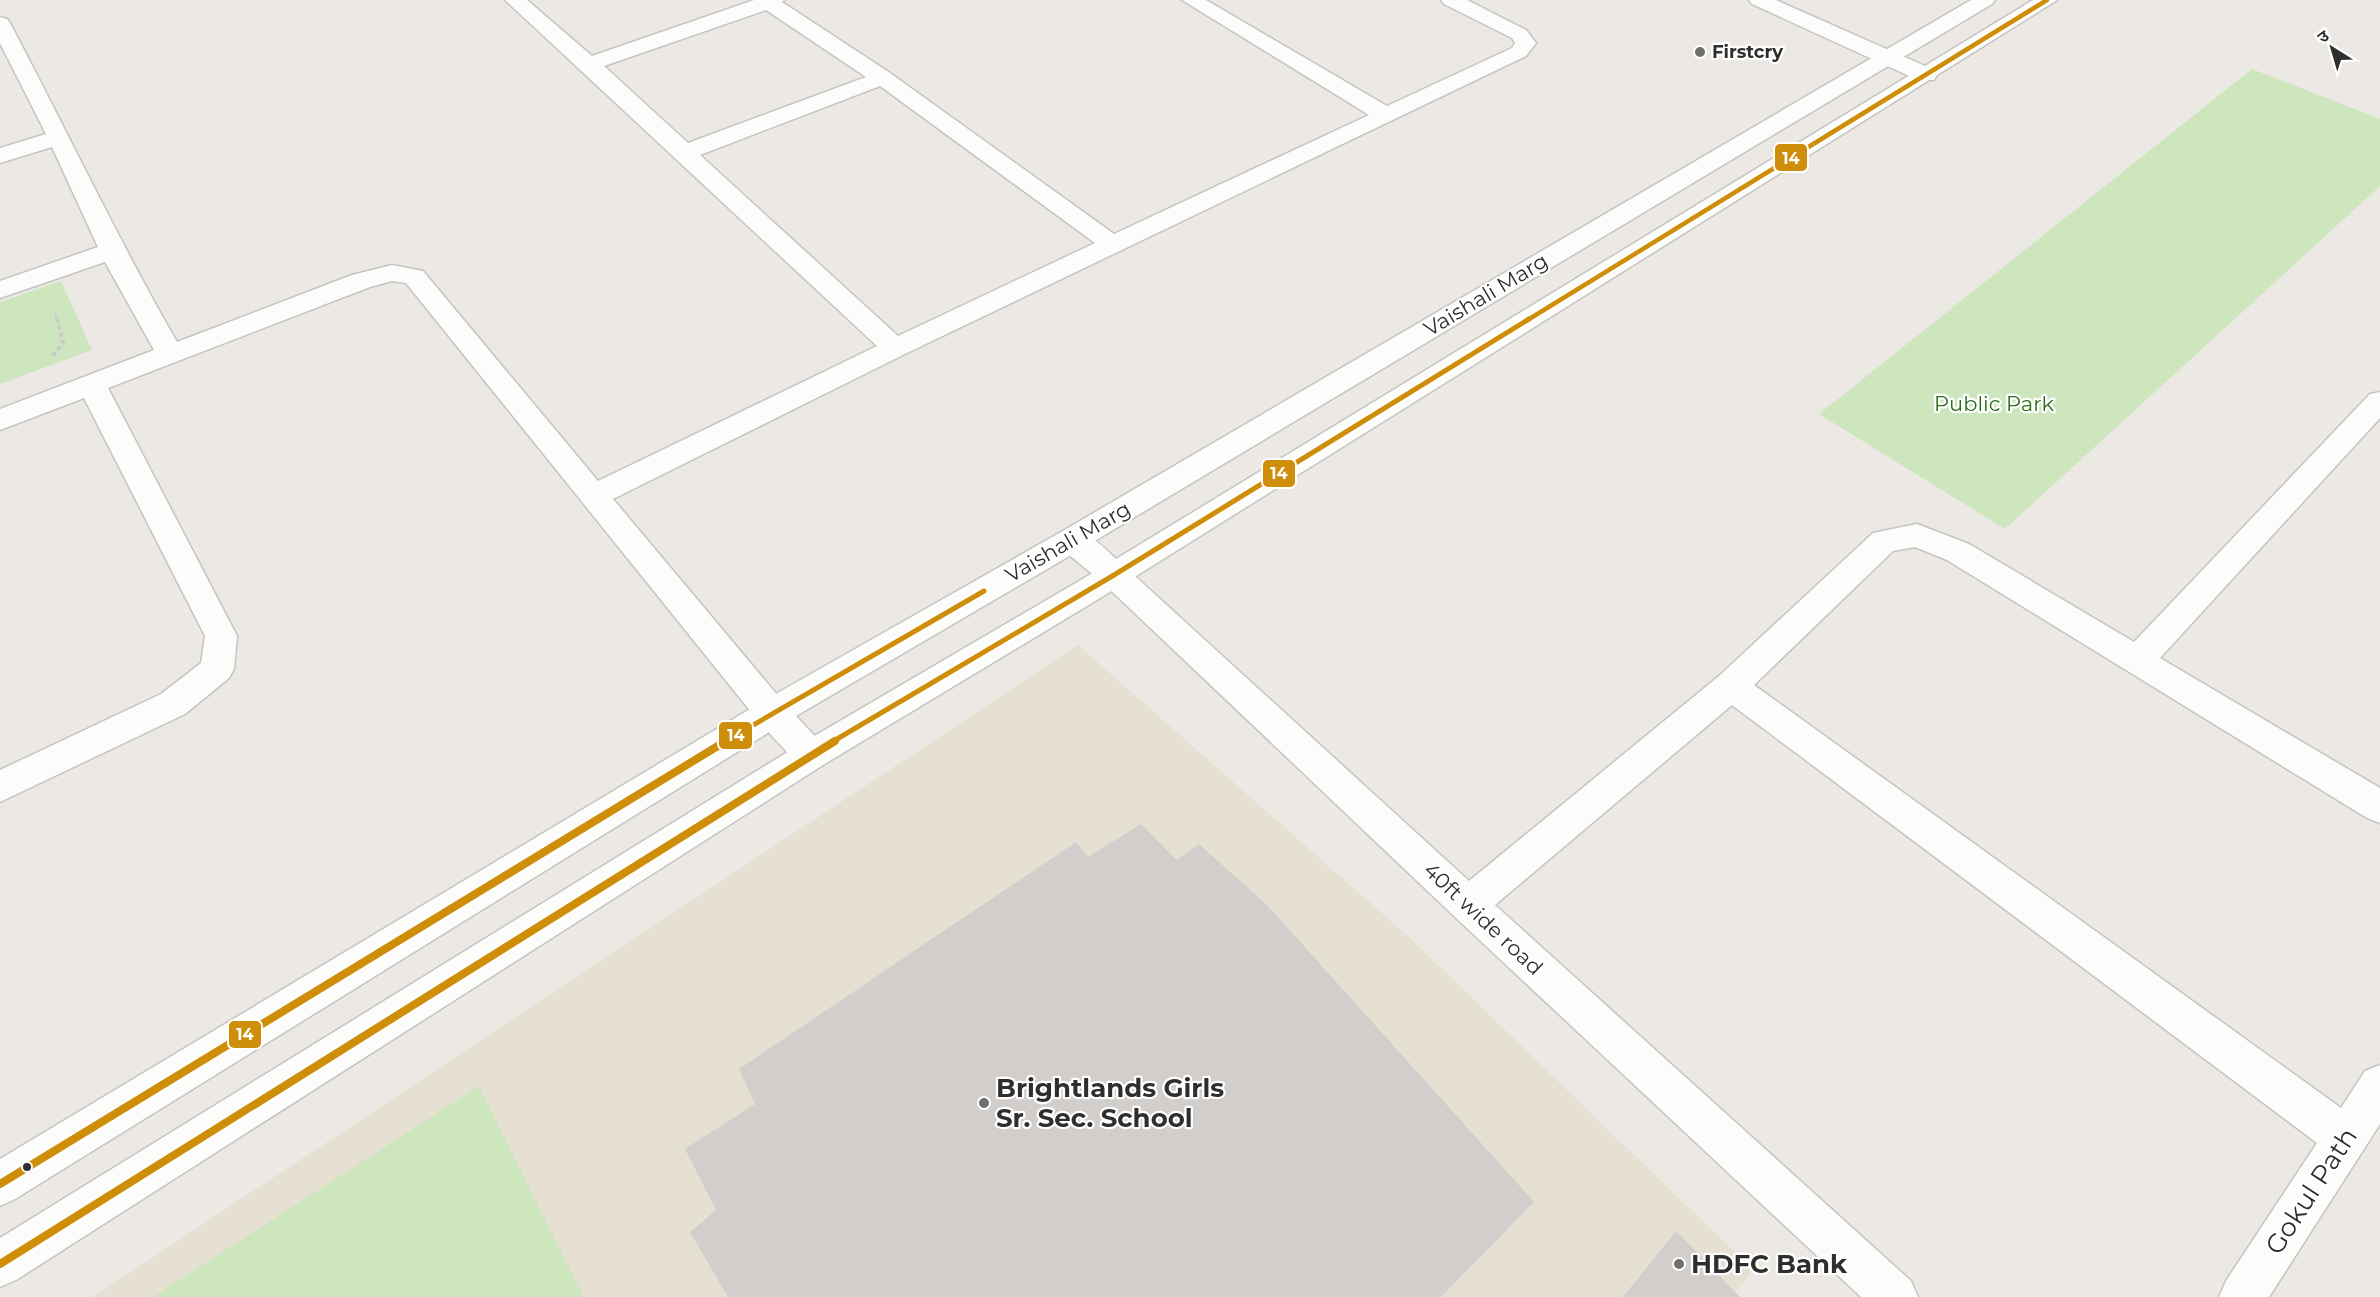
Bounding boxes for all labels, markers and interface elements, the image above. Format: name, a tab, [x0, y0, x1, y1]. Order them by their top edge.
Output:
north arrow	[2302, 18, 2362, 78]
text: उ	[2314, 26, 2333, 47]
place label: Firstcry	[1712, 41, 1783, 63]
marker: Firstcry	[1693, 45, 1707, 59]
line badge: 14	[1774, 143, 1808, 172]
text: 14	[1782, 149, 1800, 168]
street label: Vaishali Marg	[1419, 248, 1552, 341]
park label: Public Park	[1934, 391, 2054, 416]
line badge: 14	[1262, 459, 1296, 488]
text: 14	[1270, 464, 1288, 483]
street label: Vaishali Marg	[1001, 496, 1135, 587]
line badge: 14	[718, 721, 753, 750]
text: 14	[727, 726, 745, 745]
street label: 40ft wide road	[1419, 857, 1548, 980]
line badge: 14	[228, 1020, 262, 1049]
text: 14	[236, 1025, 254, 1044]
place label: Brightlands Girls Sr. Sec. School	[996, 1072, 1224, 1134]
marker: Brightlands Girls Sr. Sec. School	[977, 1096, 991, 1110]
street label: Gokul Path	[2258, 1122, 2364, 1260]
unlabelled marker	[21, 1161, 33, 1173]
place label: HDFC Bank	[1691, 1248, 1848, 1280]
marker: HDFC Bank	[1672, 1257, 1686, 1271]

